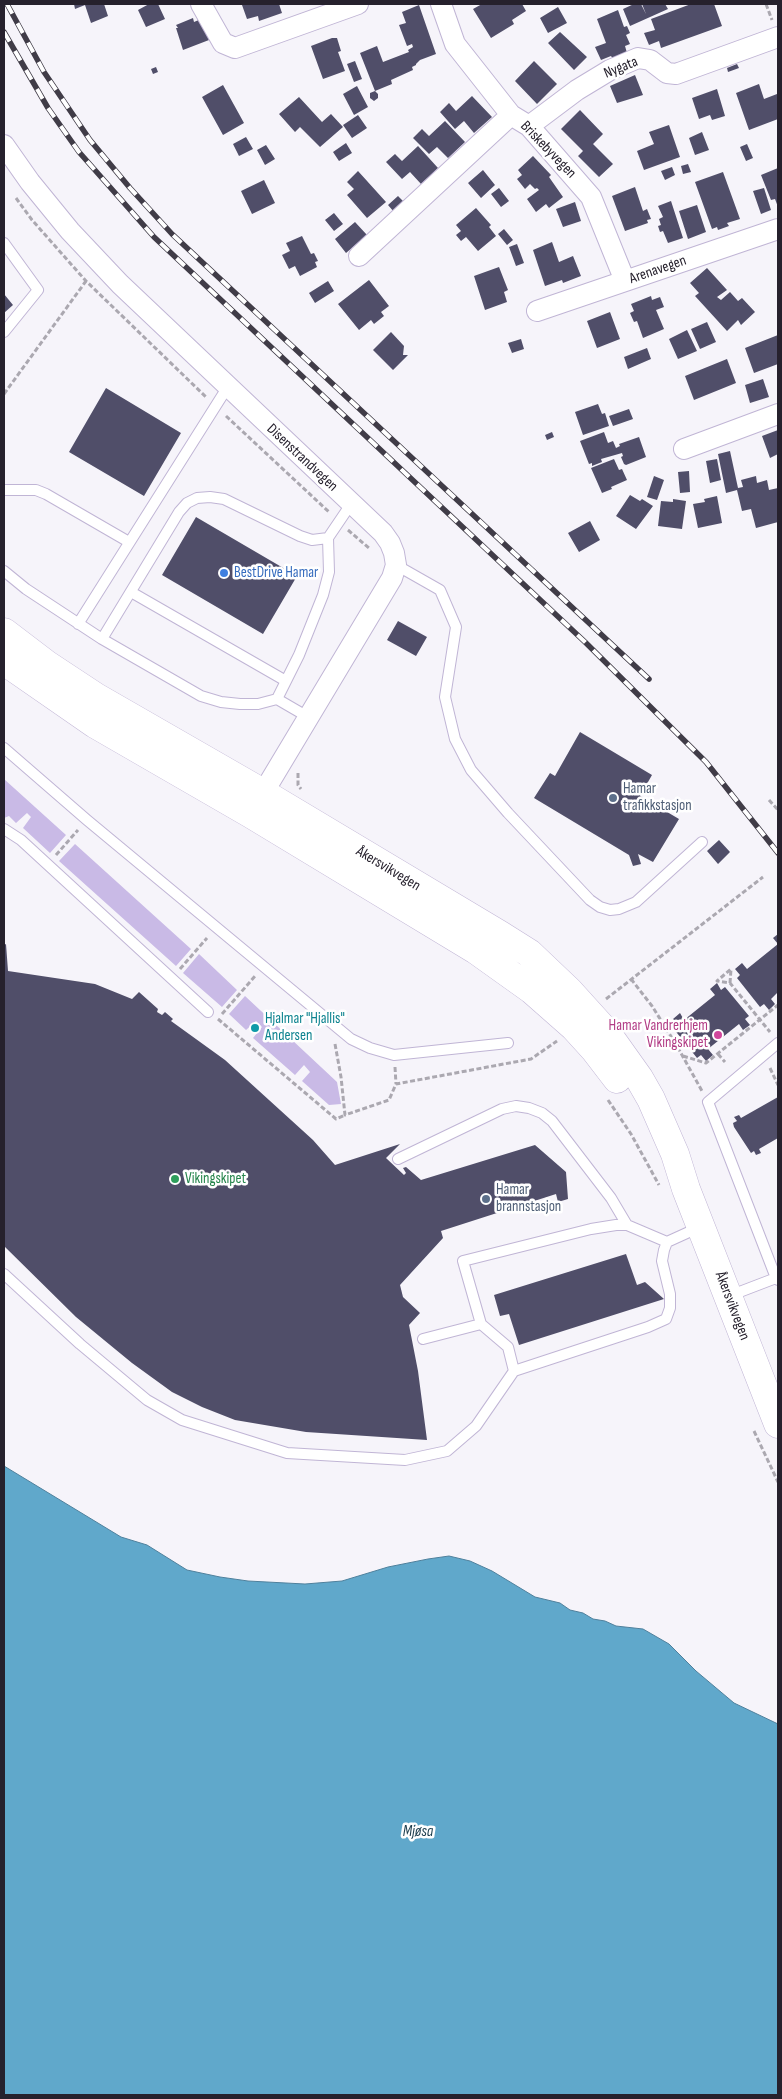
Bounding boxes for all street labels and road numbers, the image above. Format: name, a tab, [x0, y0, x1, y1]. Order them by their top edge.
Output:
street label: Nygata	[601, 53, 641, 83]
street label: Briskebyvegen	[516, 118, 580, 182]
street label: Arenavegen	[627, 252, 689, 288]
street label: Disenstrandvegen	[263, 421, 341, 495]
street label: Åkersvikvegen	[353, 843, 423, 895]
street label: Åkersvikvegen	[711, 1269, 753, 1343]

